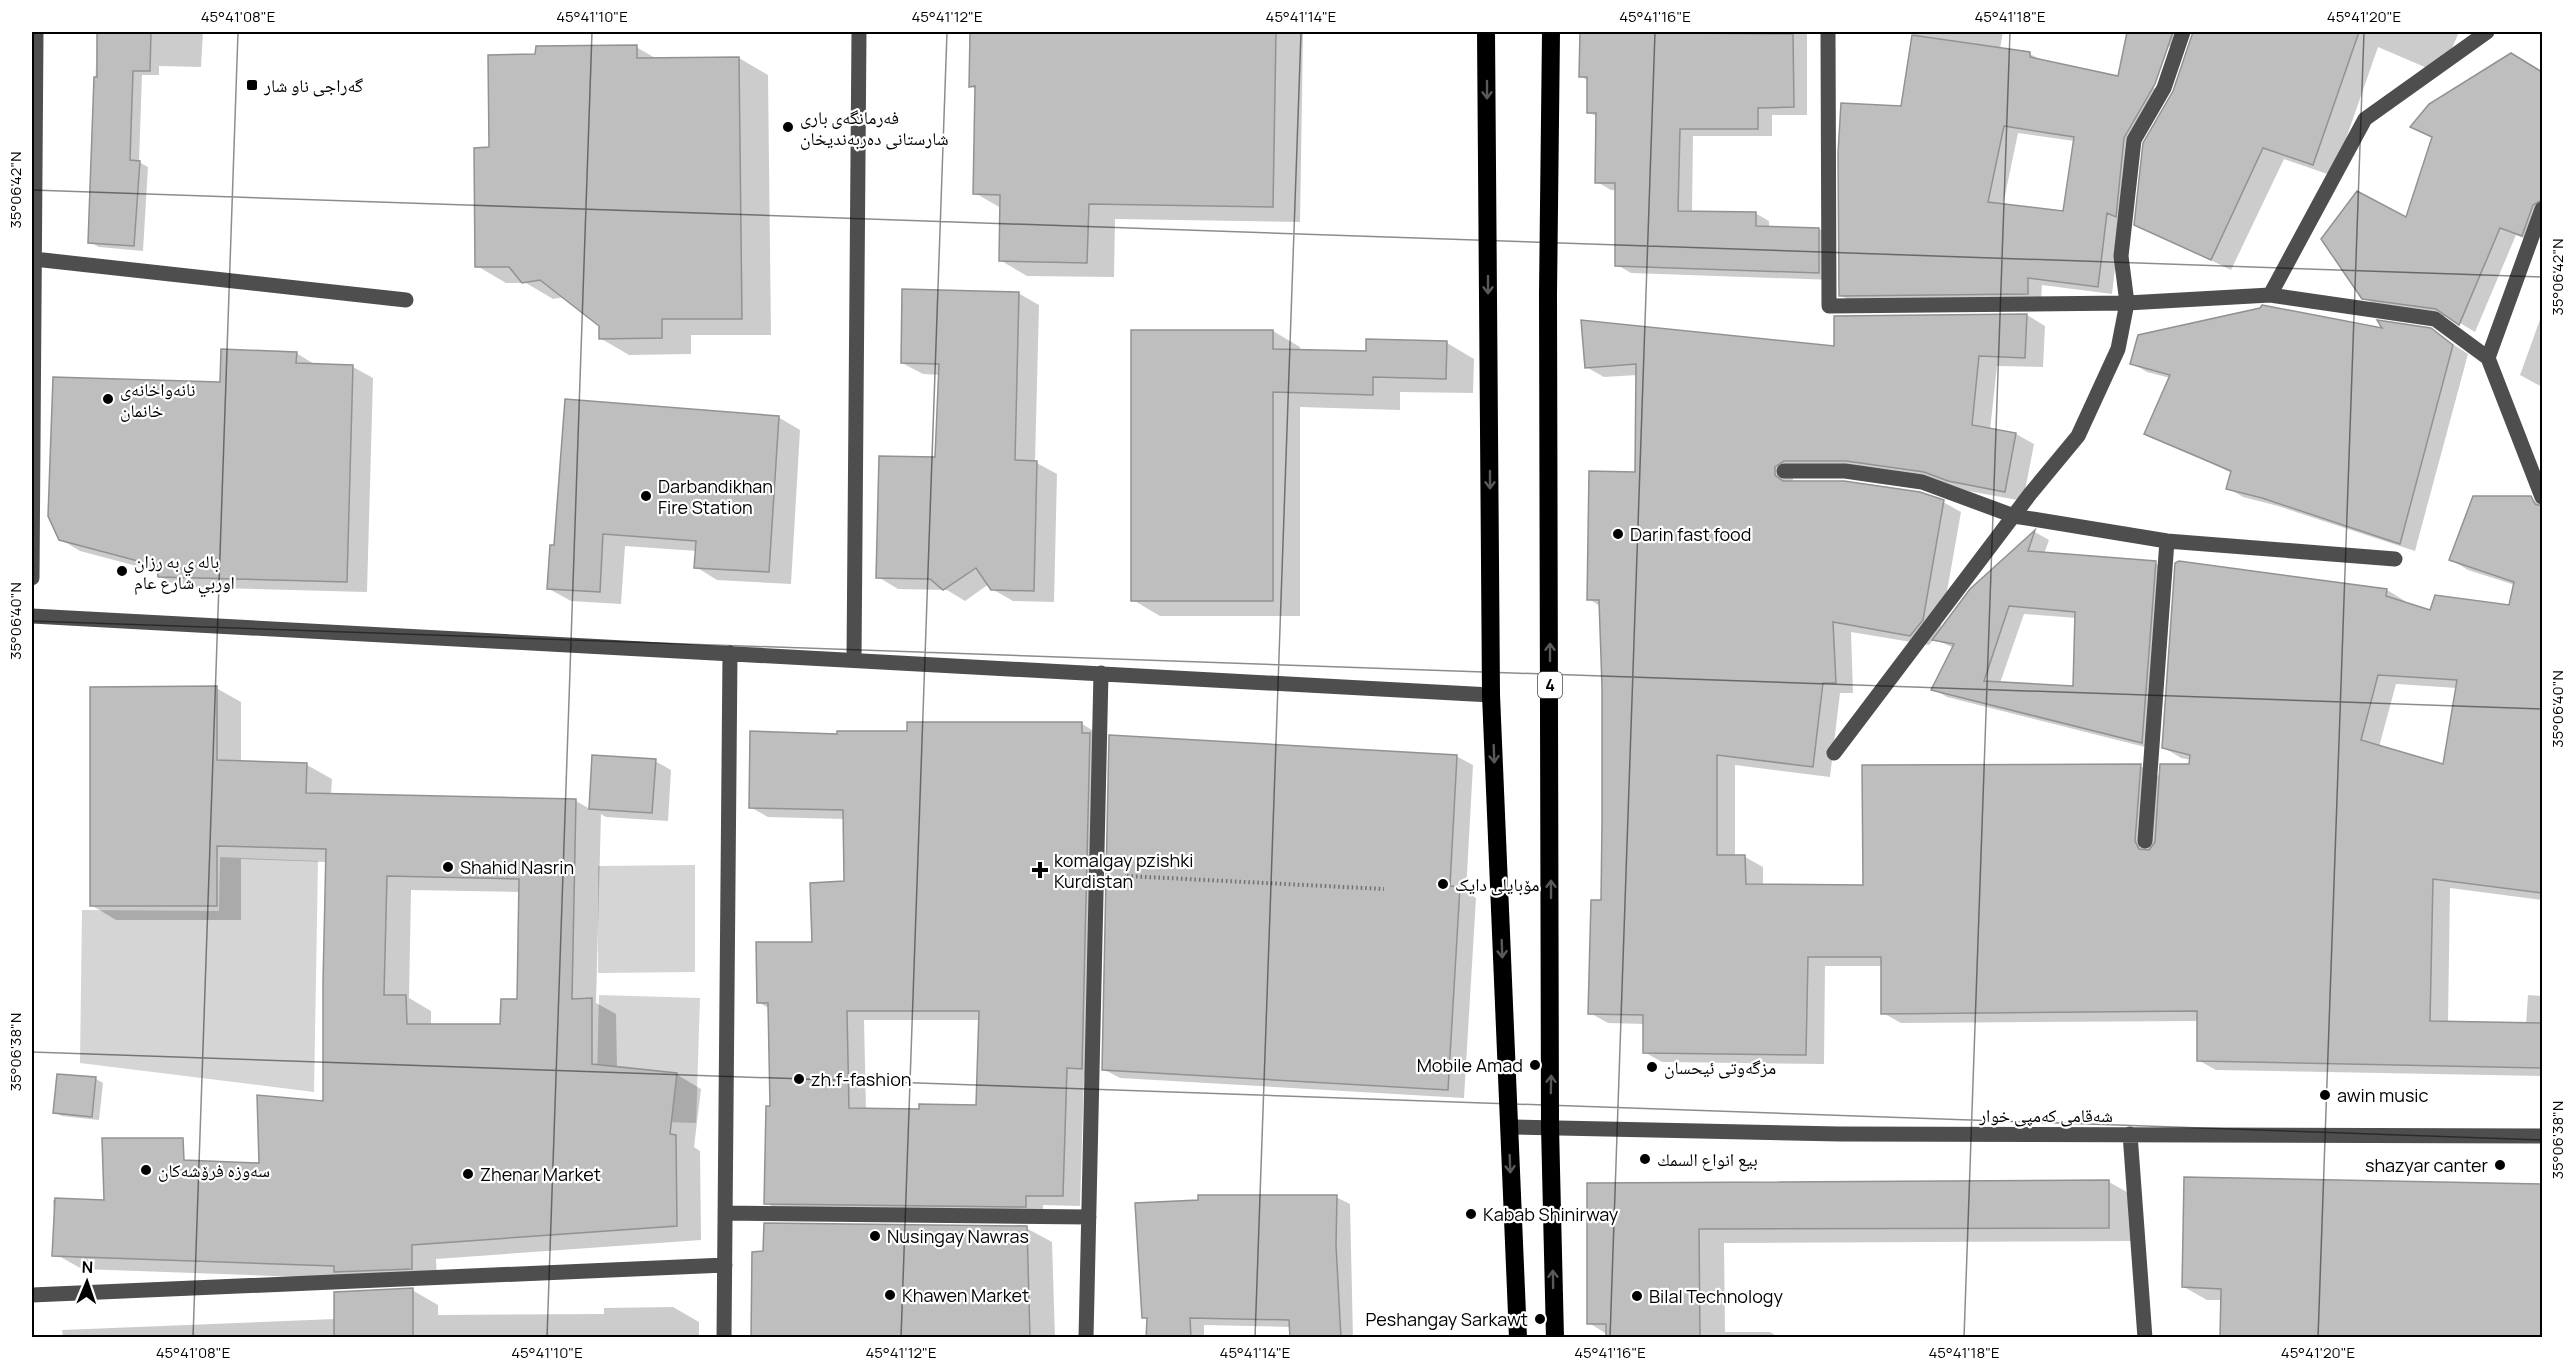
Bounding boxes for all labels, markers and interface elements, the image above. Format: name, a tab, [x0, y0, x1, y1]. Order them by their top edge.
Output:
text: 45°41'08"E	[201, 6, 275, 27]
text: 45°41'10"E	[556, 6, 628, 27]
text: 45°41'12"E	[912, 6, 982, 27]
text: 45°41'14"E	[1266, 6, 1336, 27]
text: 45°41'16"E	[1619, 6, 1691, 27]
text: 45°41'18"E	[1974, 6, 2046, 27]
text: 45°41'20"E	[2327, 6, 2401, 27]
place label: گەراجی ناو شار	[263, 73, 364, 97]
marker: گەراجی ناو شار	[245, 78, 259, 92]
one-way arrow	[1481, 79, 1492, 99]
place label: فەرمانگەی باری شارستانی دەربەندیخان	[800, 105, 949, 150]
marker: فەرمانگەی باری شارستانی دەربەندیخان	[781, 120, 795, 134]
text: 35°06'42"N	[5, 151, 26, 229]
text: 35°06'42"N	[2547, 238, 2568, 316]
one-way arrow	[1482, 274, 1494, 294]
place label: نانەواخانەی خانمان	[120, 377, 196, 422]
marker: نانەواخانەی خانمان	[101, 392, 115, 406]
one-way arrow	[1484, 469, 1496, 489]
place label: Darbandikhan Fire Station	[658, 474, 773, 519]
marker: Darbandikhan Fire Station	[639, 489, 653, 503]
place label: Darin fast food	[1630, 522, 1751, 546]
marker: Darin fast food	[1611, 527, 1625, 541]
place label: باله ي به رزان اوربي شارع عام	[134, 549, 235, 598]
marker: باله ي به رزان اوربي شارع عام	[115, 564, 129, 578]
text: 35°06'40"N	[5, 582, 26, 660]
one-way arrow	[1544, 643, 1556, 663]
text: 35°06'40"N	[2547, 670, 2568, 748]
road number: 4	[1538, 672, 1562, 698]
one-way arrow	[1488, 743, 1499, 763]
place label: komalgay pzishki Kurdistan	[1054, 848, 1193, 893]
place label: Shahid Nasrin	[460, 855, 574, 879]
marker: Shahid Nasrin	[441, 860, 455, 874]
marker: komalgay pzishki Kurdistan	[1031, 861, 1049, 879]
place label: مۆبایلی دایک	[1455, 872, 1540, 896]
marker: مۆبایلی دایک	[1436, 877, 1450, 891]
one-way arrow	[1545, 880, 1557, 900]
one-way arrow	[1496, 938, 1507, 958]
text: 35°06'38"N	[5, 1013, 26, 1091]
place label: Mobile Amad	[1417, 1053, 1523, 1077]
place label: مزگەوتی ئیحسان	[1664, 1055, 1776, 1079]
marker: Mobile Amad	[1528, 1058, 1542, 1072]
marker: مزگەوتی ئیحسان	[1645, 1060, 1659, 1074]
place label: zh.f-fashion	[811, 1067, 912, 1091]
marker: zh.f-fashion	[792, 1072, 806, 1086]
one-way arrow	[1545, 1075, 1557, 1095]
place label: awin music	[2337, 1083, 2429, 1107]
marker: awin music	[2318, 1088, 2332, 1102]
text: 35°06'38"N	[2547, 1101, 2568, 1179]
street label: شەقامی کەمپی خوار	[1978, 1103, 2113, 1127]
place label: بيع انواع السمك	[1657, 1147, 1758, 1172]
marker: بيع انواع السمك	[1638, 1152, 1652, 1166]
place label: shazyar canter	[2365, 1153, 2488, 1177]
one-way arrow	[1505, 1154, 1516, 1174]
place label: سەوزە فرۆشەکان	[158, 1158, 270, 1182]
marker: shazyar canter	[2493, 1158, 2507, 1172]
place label: Zhenar Market	[480, 1162, 601, 1186]
marker: سەوزە فرۆشەکان	[139, 1163, 153, 1177]
marker: Zhenar Market	[461, 1167, 475, 1181]
place label: Kabab Shinirway	[1483, 1202, 1619, 1226]
marker: Kabab Shinirway	[1464, 1207, 1478, 1221]
place label: Nusingay Nawras	[887, 1224, 1029, 1248]
marker: Nusingay Nawras	[868, 1229, 882, 1243]
north arrow	[57, 1252, 117, 1312]
text: N	[81, 1256, 94, 1278]
one-way arrow	[1548, 1270, 1559, 1290]
place label: Khawen Market	[902, 1283, 1029, 1307]
place label: Bilal Technology	[1649, 1284, 1784, 1308]
marker: Khawen Market	[883, 1288, 897, 1302]
marker: Bilal Technology	[1630, 1289, 1644, 1303]
place label: Peshangay Sarkawt	[1365, 1307, 1528, 1331]
marker: Peshangay Sarkawt	[1533, 1312, 1547, 1326]
text: 45°41'08"E	[156, 1342, 230, 1363]
text: 45°41'10"E	[511, 1342, 583, 1363]
text: 45°41'12"E	[866, 1342, 936, 1363]
text: 45°41'14"E	[1220, 1342, 1290, 1363]
text: 45°41'16"E	[1574, 1342, 1646, 1363]
text: 45°41'18"E	[1928, 1342, 2000, 1363]
text: 45°41'20"E	[2281, 1342, 2355, 1363]

